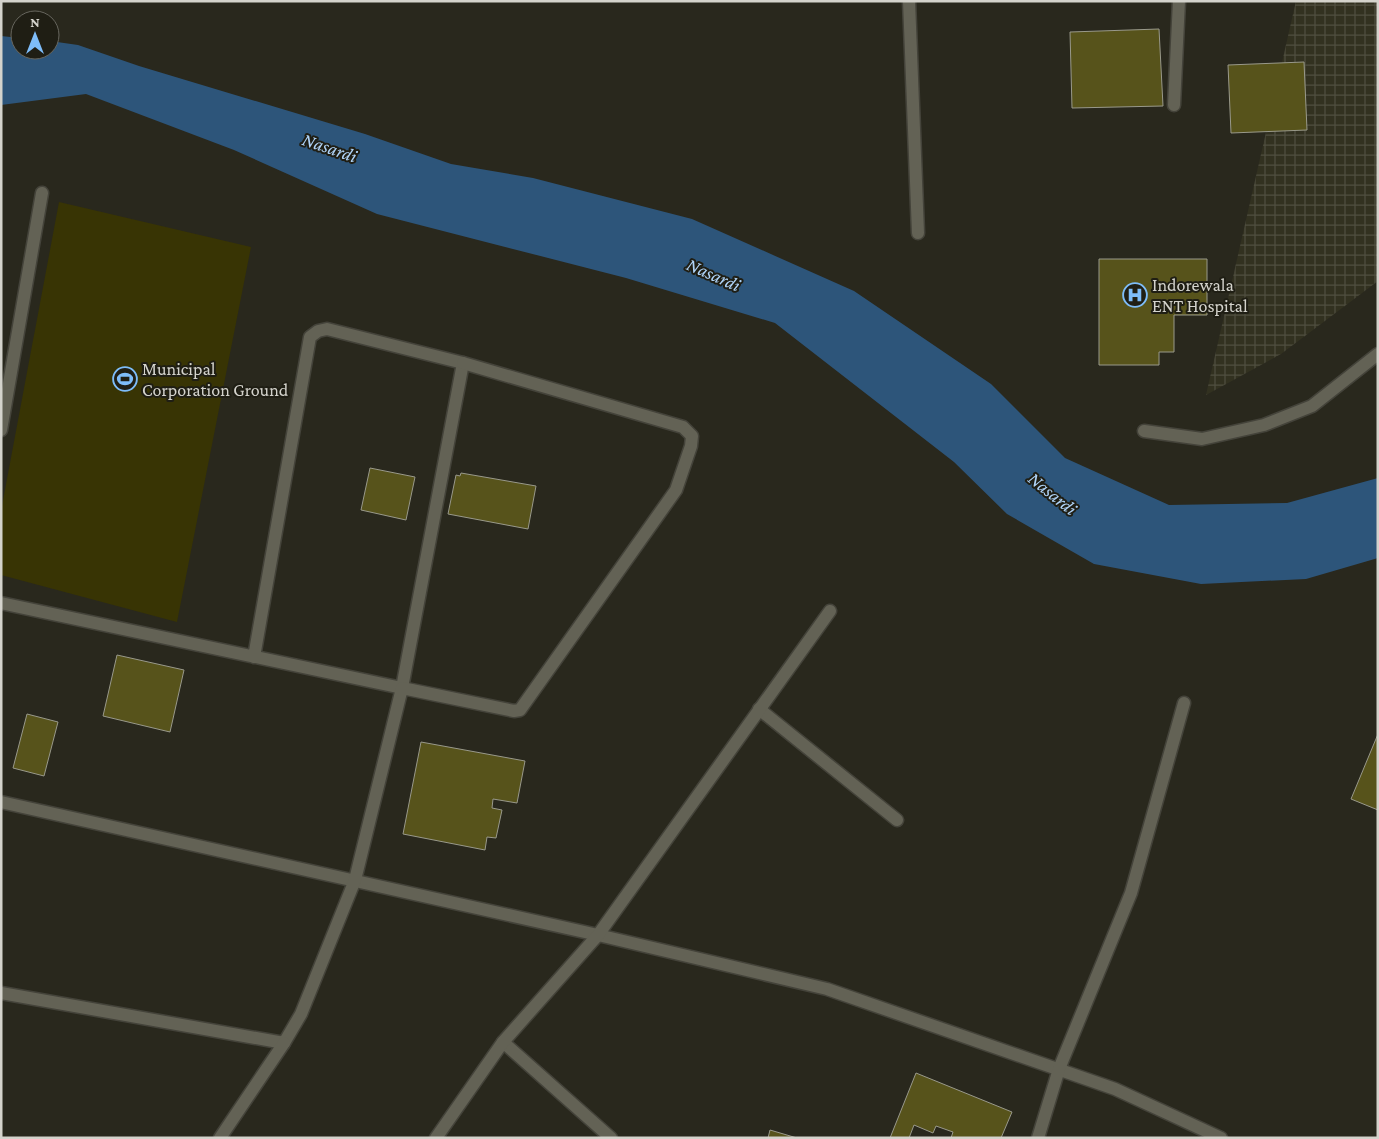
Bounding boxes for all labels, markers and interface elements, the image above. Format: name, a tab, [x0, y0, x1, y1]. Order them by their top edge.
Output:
north arrow	[10, 10, 60, 60]
text: N	[30, 14, 40, 30]
water label: Nasardi	[300, 128, 361, 167]
water label: Nasardi	[684, 253, 745, 296]
place label: Indorewala ENT Hospital	[1152, 275, 1248, 316]
hospital icon: Indorewala ENT Hospital	[1122, 282, 1148, 308]
place label: Municipal Corporation Ground	[142, 359, 289, 400]
sports icon: Municipal Corporation Ground	[112, 366, 138, 392]
water label: Nasardi	[1024, 467, 1082, 520]

